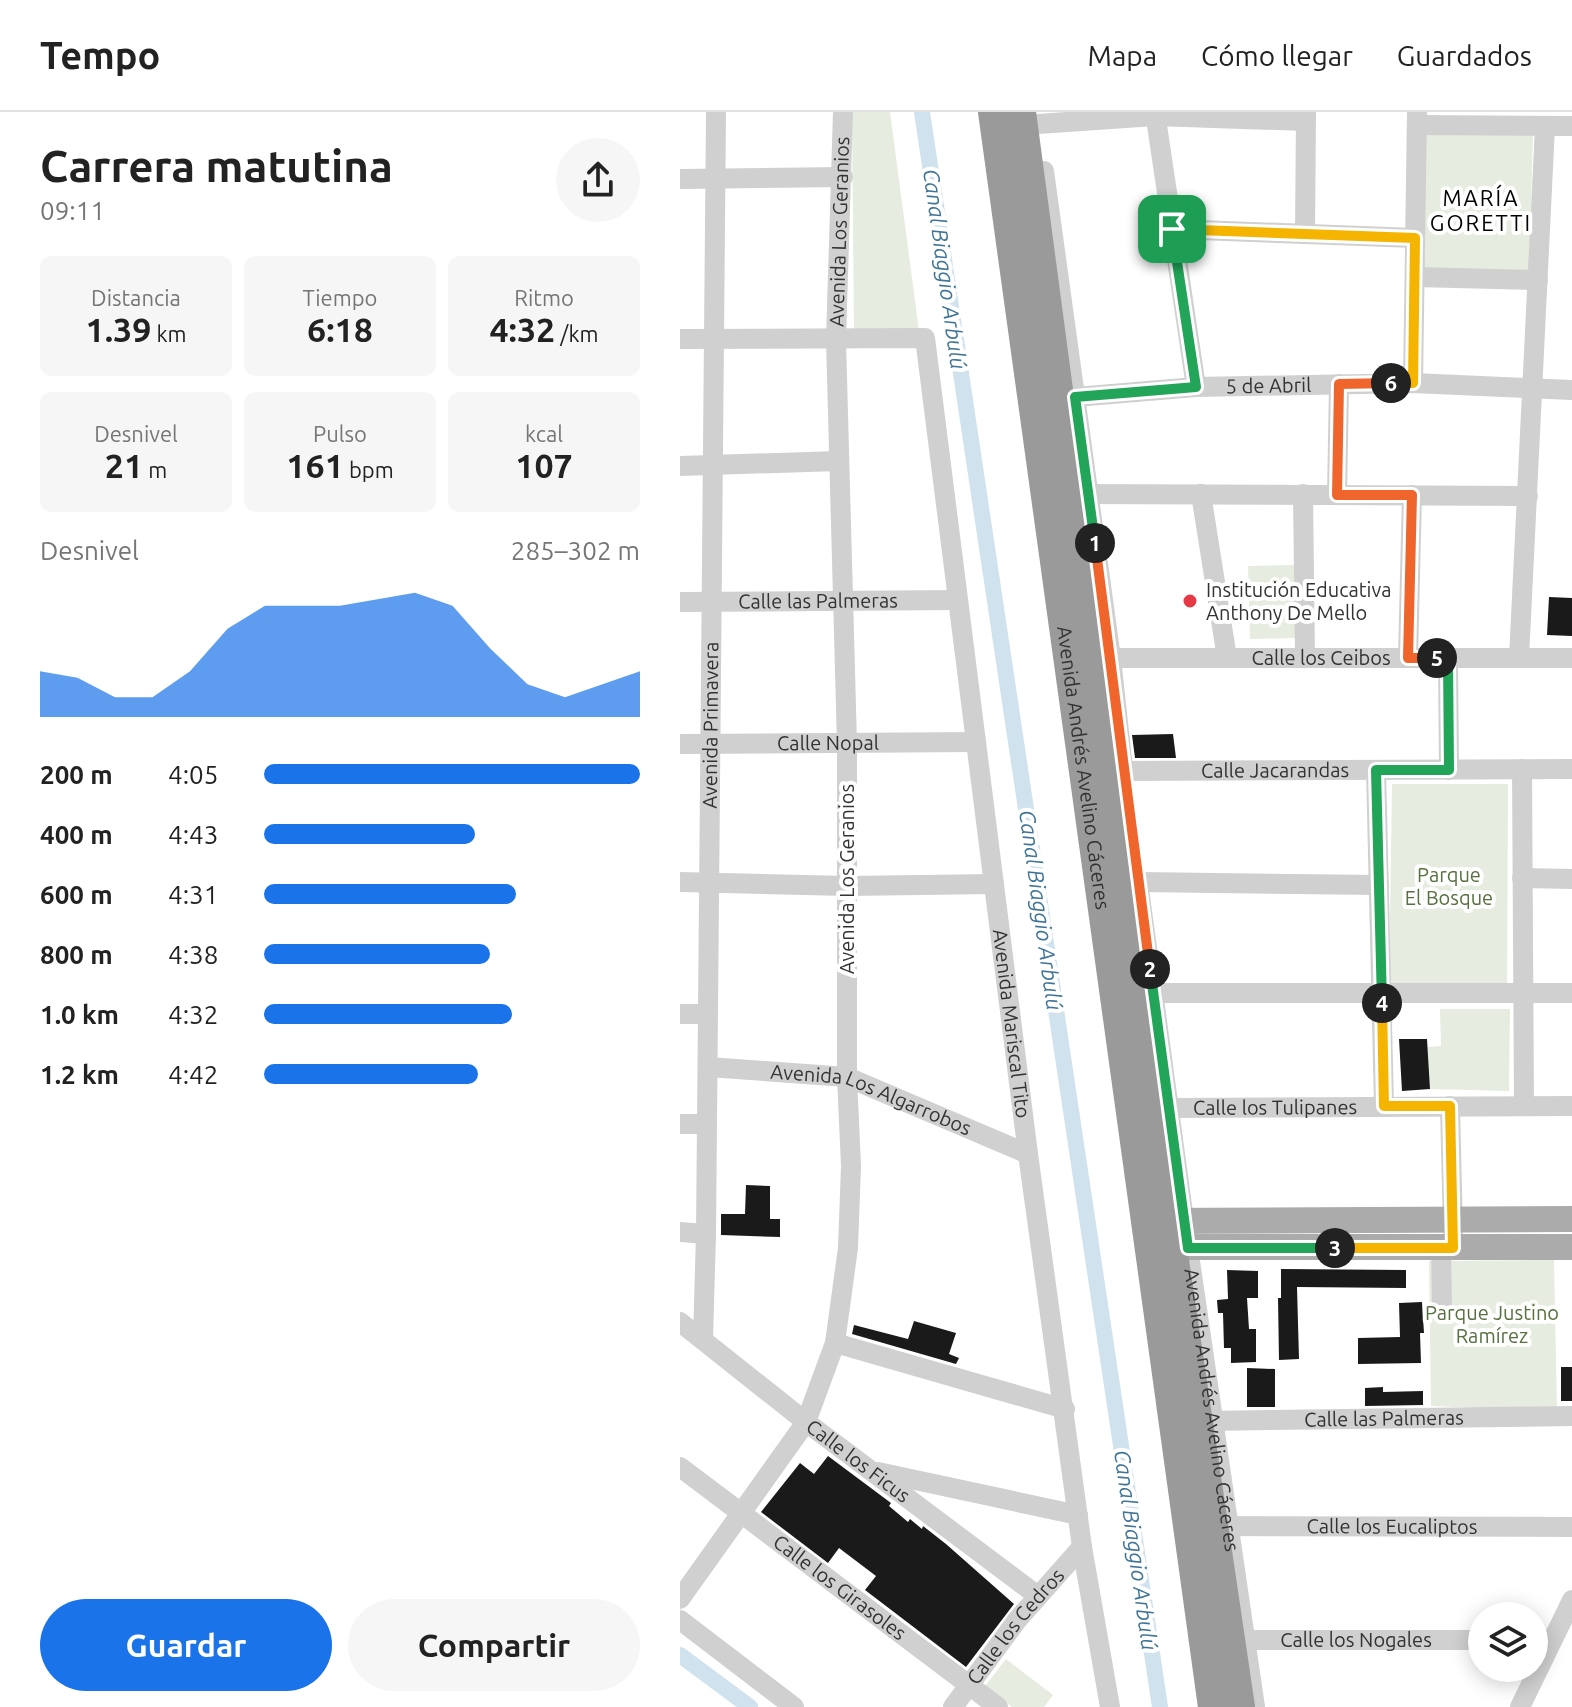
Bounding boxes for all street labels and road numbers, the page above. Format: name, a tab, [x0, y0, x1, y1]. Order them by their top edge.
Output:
street label: Avenida Los Geranios	[824, 136, 853, 327]
street label: 5 de Abril	[1225, 373, 1312, 397]
street label: Calle las Palmeras	[738, 588, 898, 613]
street label: Avenida Andrés Avelino Cáceres	[1053, 625, 1115, 911]
street label: Avenida Primavera	[698, 641, 722, 809]
street label: Calle los Ceibos	[1251, 646, 1391, 669]
street label: Calle Nopal	[777, 731, 879, 754]
street label: Calle Jacarandas	[1201, 758, 1349, 782]
street label: Avenida Los Geranios	[835, 784, 858, 974]
street label: Avenida Mariscal Tito	[989, 928, 1035, 1119]
street label: Avenida Los Algarrobos	[770, 1060, 975, 1140]
street label: Calle los Tulipanes	[1193, 1095, 1357, 1119]
street label: Avenida Andrés Avelino Cáceres	[1180, 1267, 1244, 1553]
street label: Calle las Palmeras	[1304, 1405, 1464, 1431]
street label: Calle los Ficus	[802, 1414, 915, 1507]
street label: Calle los Eucaliptos	[1306, 1514, 1478, 1538]
street label: Calle los Girasoles	[769, 1530, 911, 1645]
street label: Calle los Cedros	[962, 1564, 1068, 1689]
street label: Calle los Nogales	[1280, 1628, 1432, 1651]

